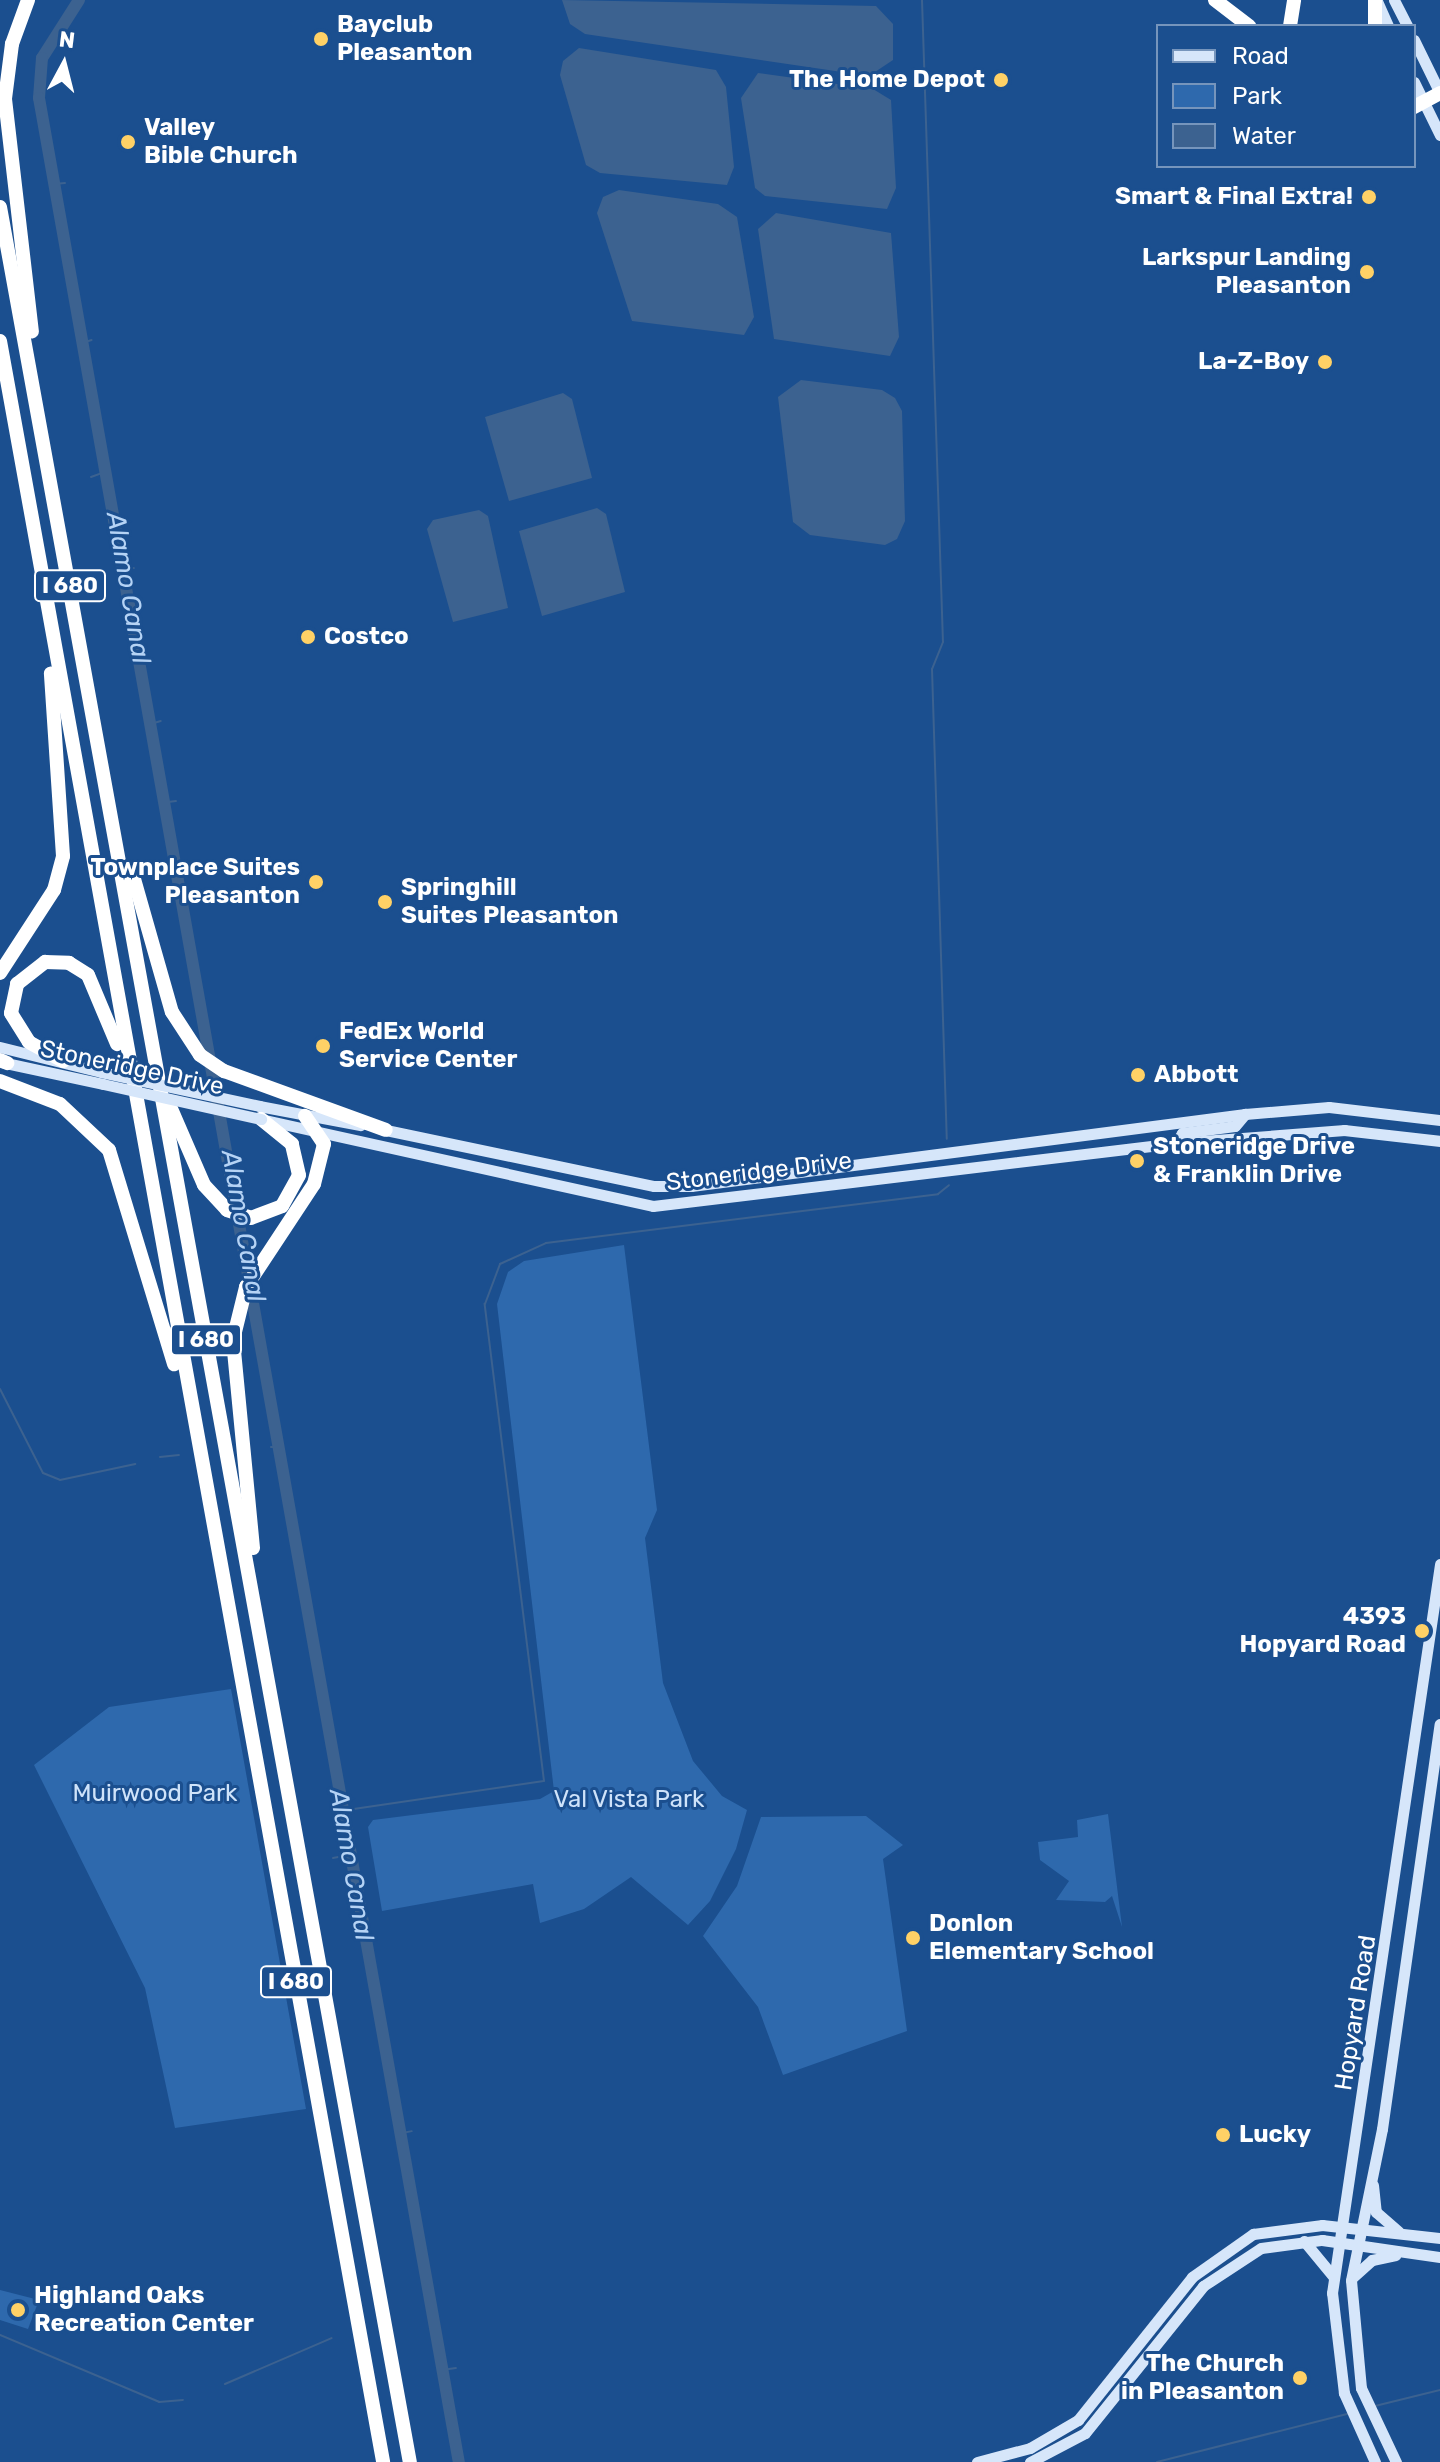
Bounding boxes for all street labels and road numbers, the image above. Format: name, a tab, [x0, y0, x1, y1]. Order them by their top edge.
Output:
road number: I 680	[34, 568, 106, 604]
street label: Stoneridge Drive	[38, 1035, 226, 1101]
street label: Stoneridge Drive	[665, 1146, 853, 1198]
road number: I 680	[170, 1322, 242, 1358]
street label: Hopyard Road	[1330, 1933, 1382, 2093]
road number: I 680	[260, 1964, 332, 2000]

